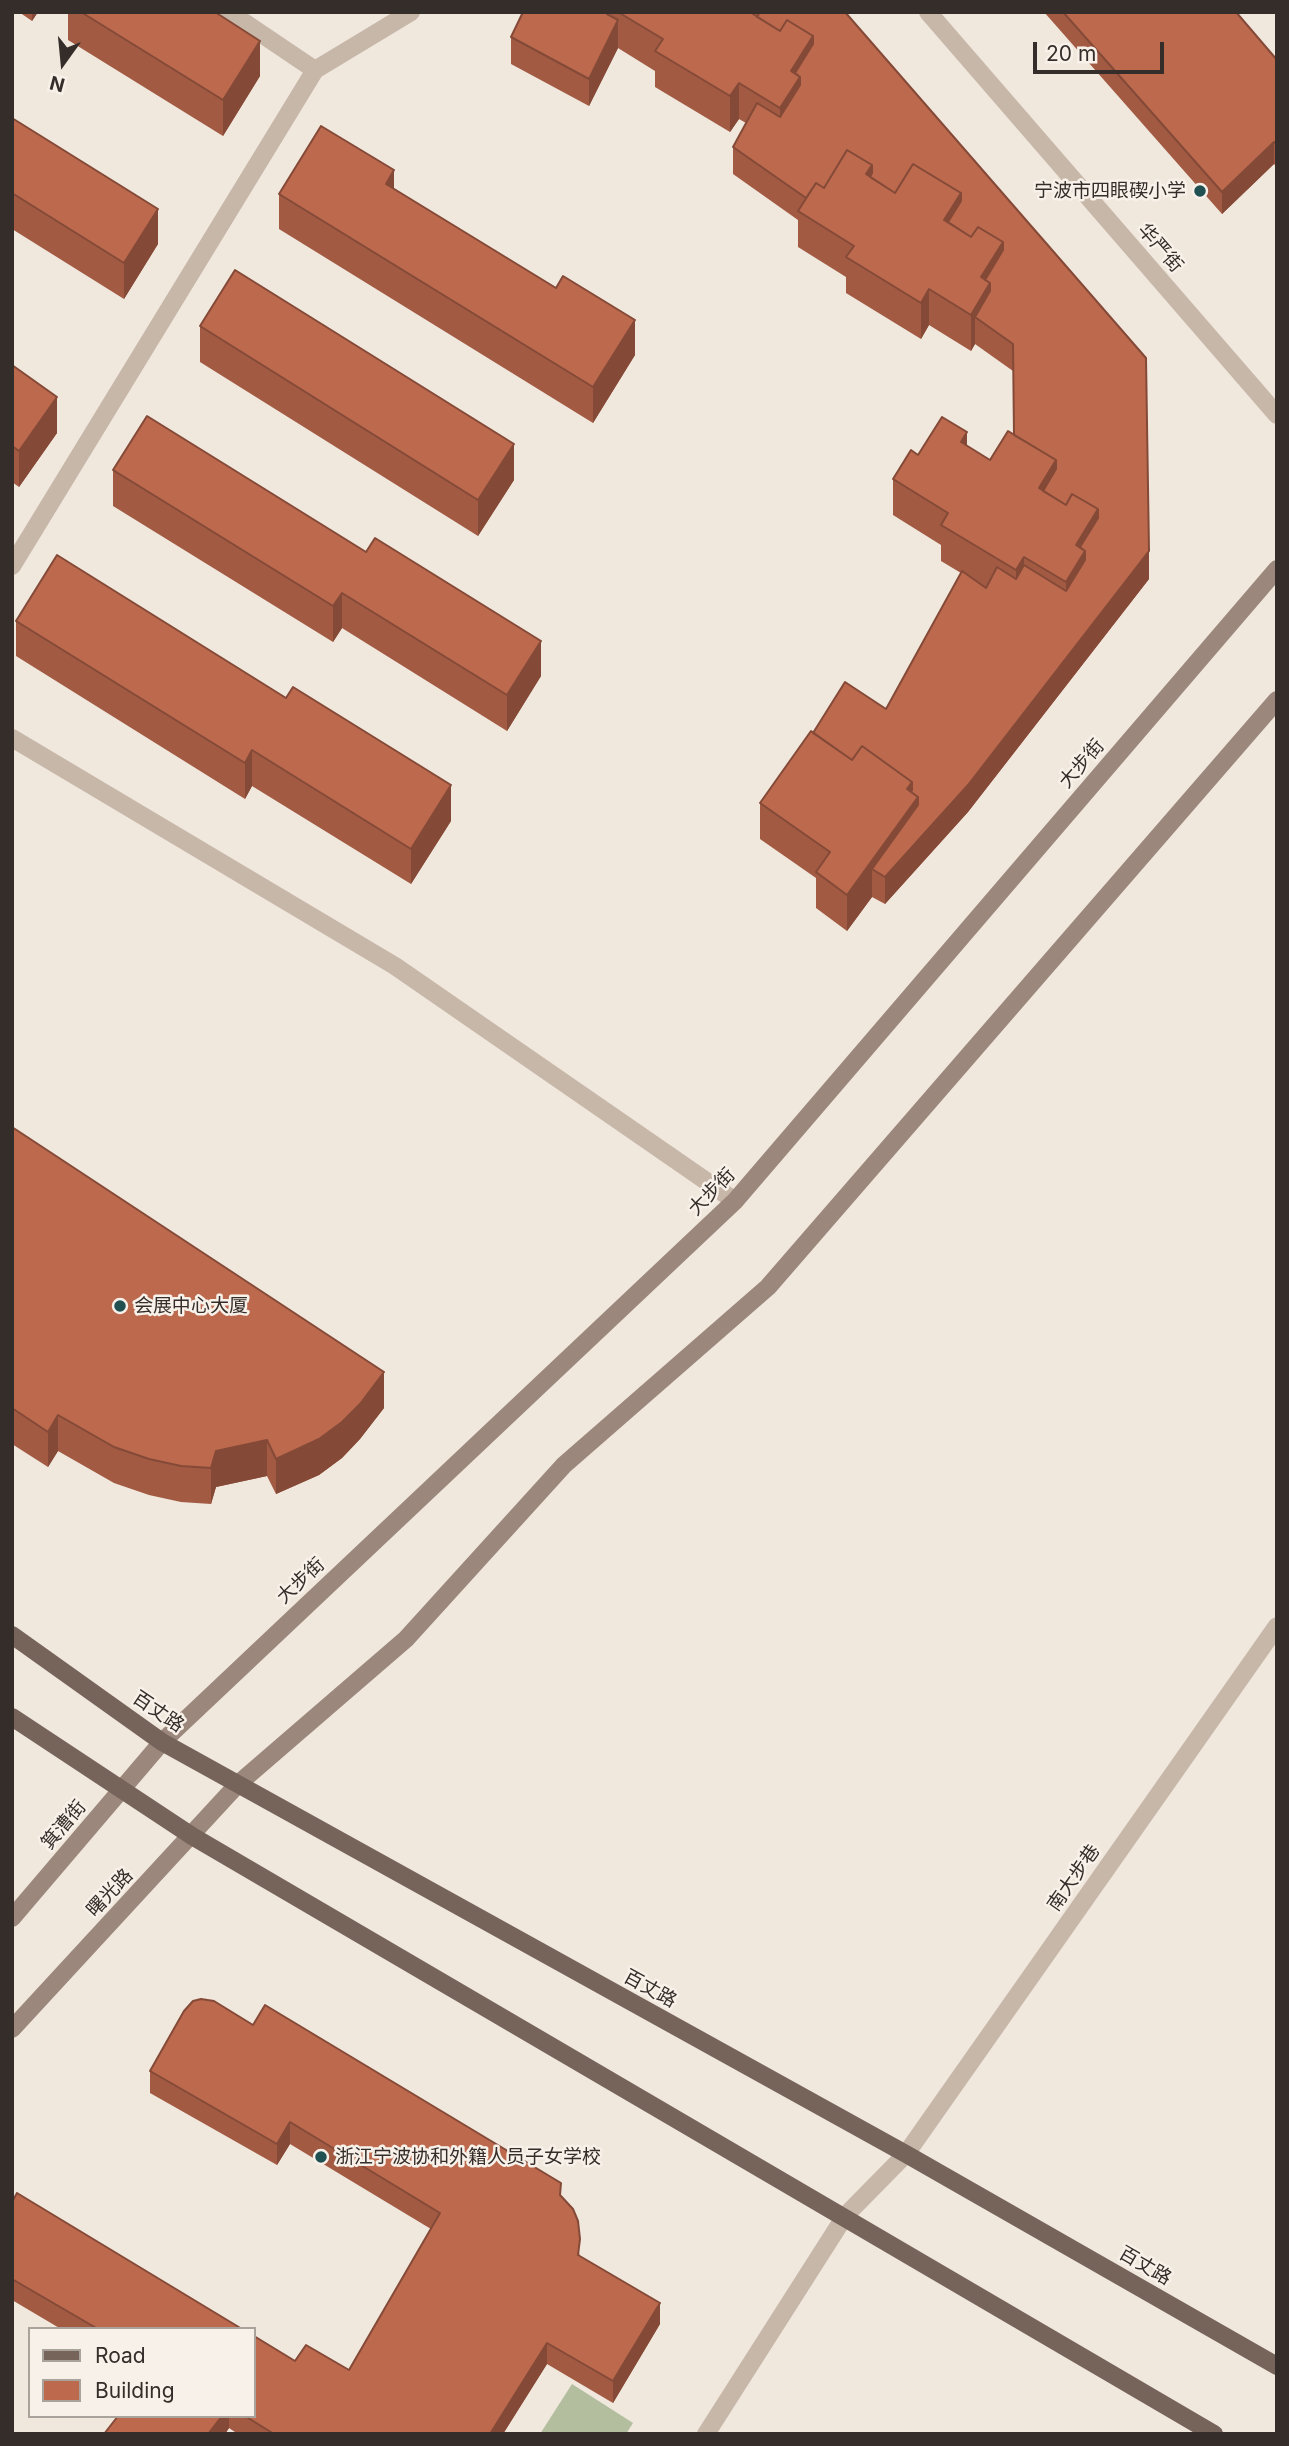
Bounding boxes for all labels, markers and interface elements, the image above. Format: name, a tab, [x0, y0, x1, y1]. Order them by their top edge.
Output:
north arrow	[28, 28, 98, 98]
scale bar	[1037, 28, 1168, 72]
text: 20 m	[1046, 41, 1096, 66]
text: N	[47, 71, 67, 97]
place label: 宁波市四眼碶小学	[1034, 180, 1186, 202]
marker: 宁波市四眼碶小学	[1192, 183, 1208, 199]
street label: 华严街	[1133, 219, 1187, 277]
street label: 大步街	[1055, 735, 1109, 793]
street label: 大步街	[684, 1164, 740, 1220]
place label: 会展中心大厦	[134, 1295, 248, 1317]
marker: 会展中心大厦	[112, 1298, 128, 1314]
street label: 大步街	[272, 1553, 330, 1609]
street label: 百丈路	[128, 1687, 188, 1737]
street label: 箕漕街	[37, 1796, 91, 1854]
street label: 南大步巷	[1043, 1840, 1105, 1916]
street label: 曙光路	[82, 1864, 138, 1922]
street label: 百丈路	[620, 1965, 680, 2013]
place label: 浙江宁波协和外籍人员子女学校	[335, 2146, 601, 2168]
marker: 浙江宁波协和外籍人员子女学校	[313, 2149, 329, 2165]
street label: 百丈路	[1115, 2242, 1175, 2290]
legend	[28, 2327, 256, 2418]
text: Road	[95, 2343, 146, 2368]
text: Building	[95, 2378, 175, 2403]

